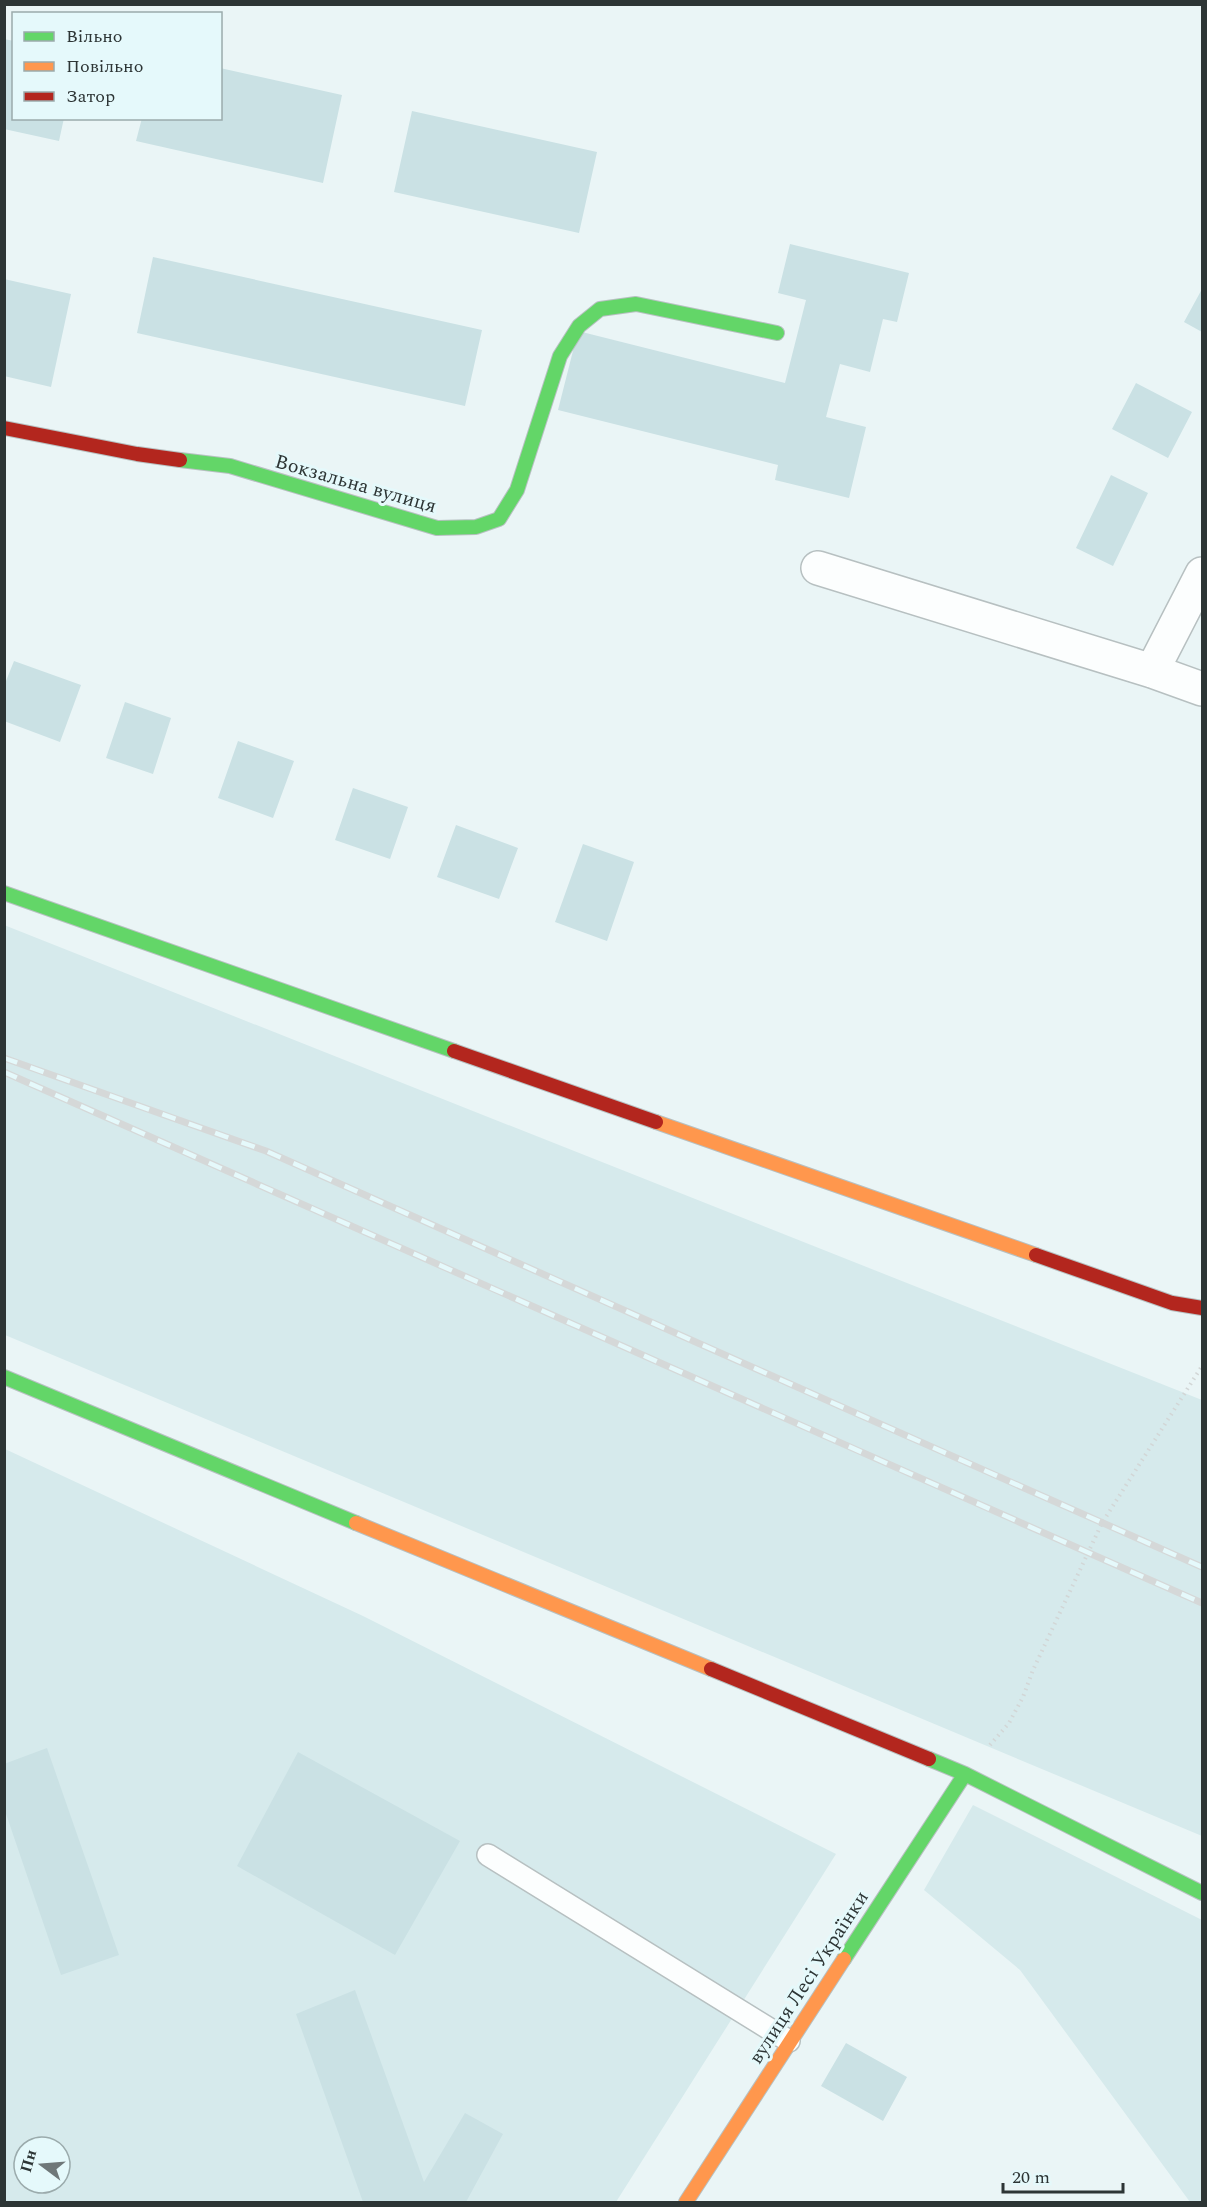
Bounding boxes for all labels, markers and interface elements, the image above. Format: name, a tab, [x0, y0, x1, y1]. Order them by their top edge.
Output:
legend	[12, 12, 222, 120]
text: Вільно	[66, 23, 123, 50]
text: Повільно	[66, 53, 143, 80]
text: Затор	[66, 83, 115, 110]
street label: Вокзальна вулиця	[271, 447, 440, 521]
street label: вулиця Лесі Українки	[741, 1885, 876, 2070]
north arrow	[12, 2135, 72, 2195]
text: Пн	[14, 2147, 43, 2176]
scale bar	[1003, 2156, 1123, 2194]
text: 20 m	[1012, 2164, 1050, 2191]

